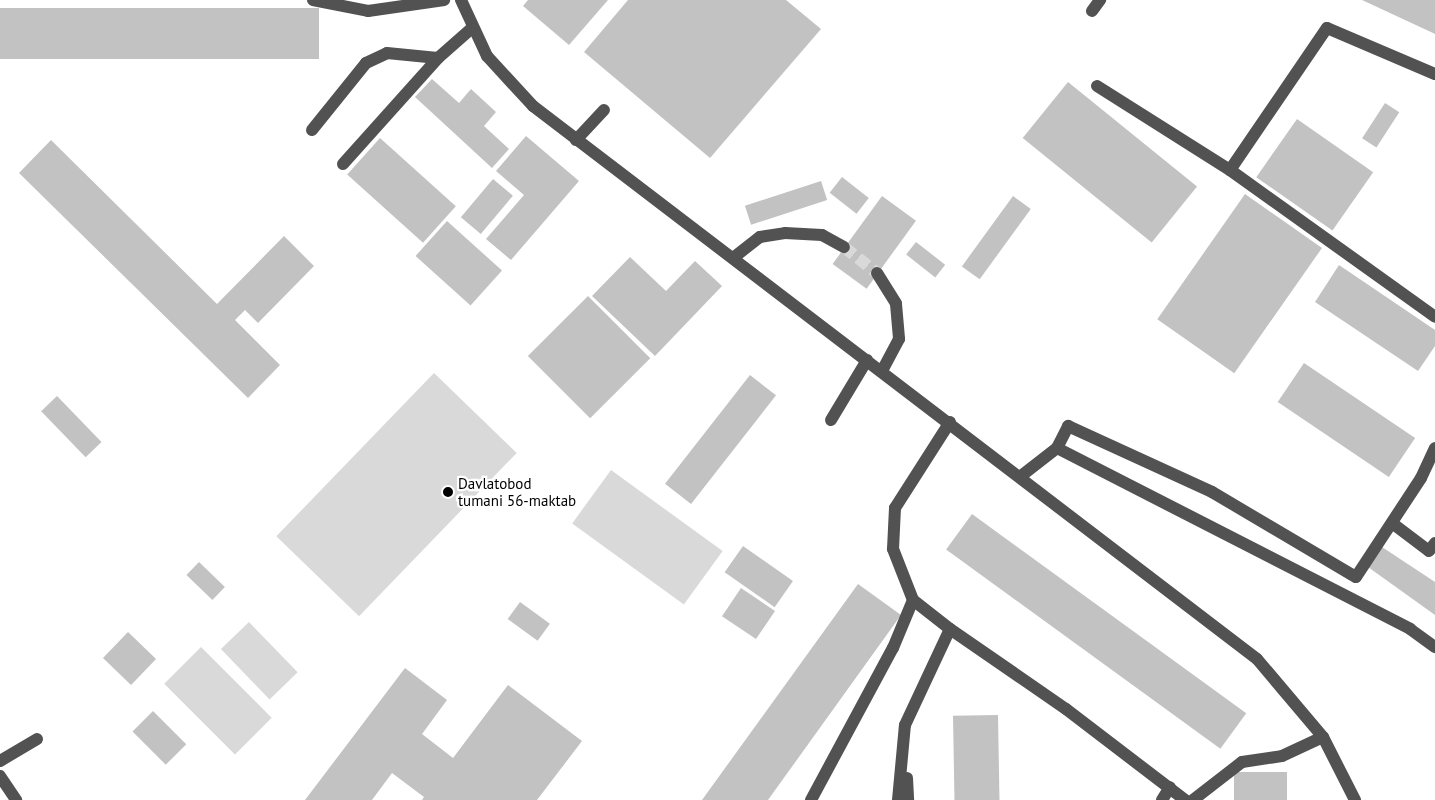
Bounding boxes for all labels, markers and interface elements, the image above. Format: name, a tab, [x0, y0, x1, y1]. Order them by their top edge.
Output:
place label: Davlatobod tumani 56-maktab	[458, 474, 576, 509]
marker: Davlatobod tumani 56-maktab	[442, 486, 454, 498]

